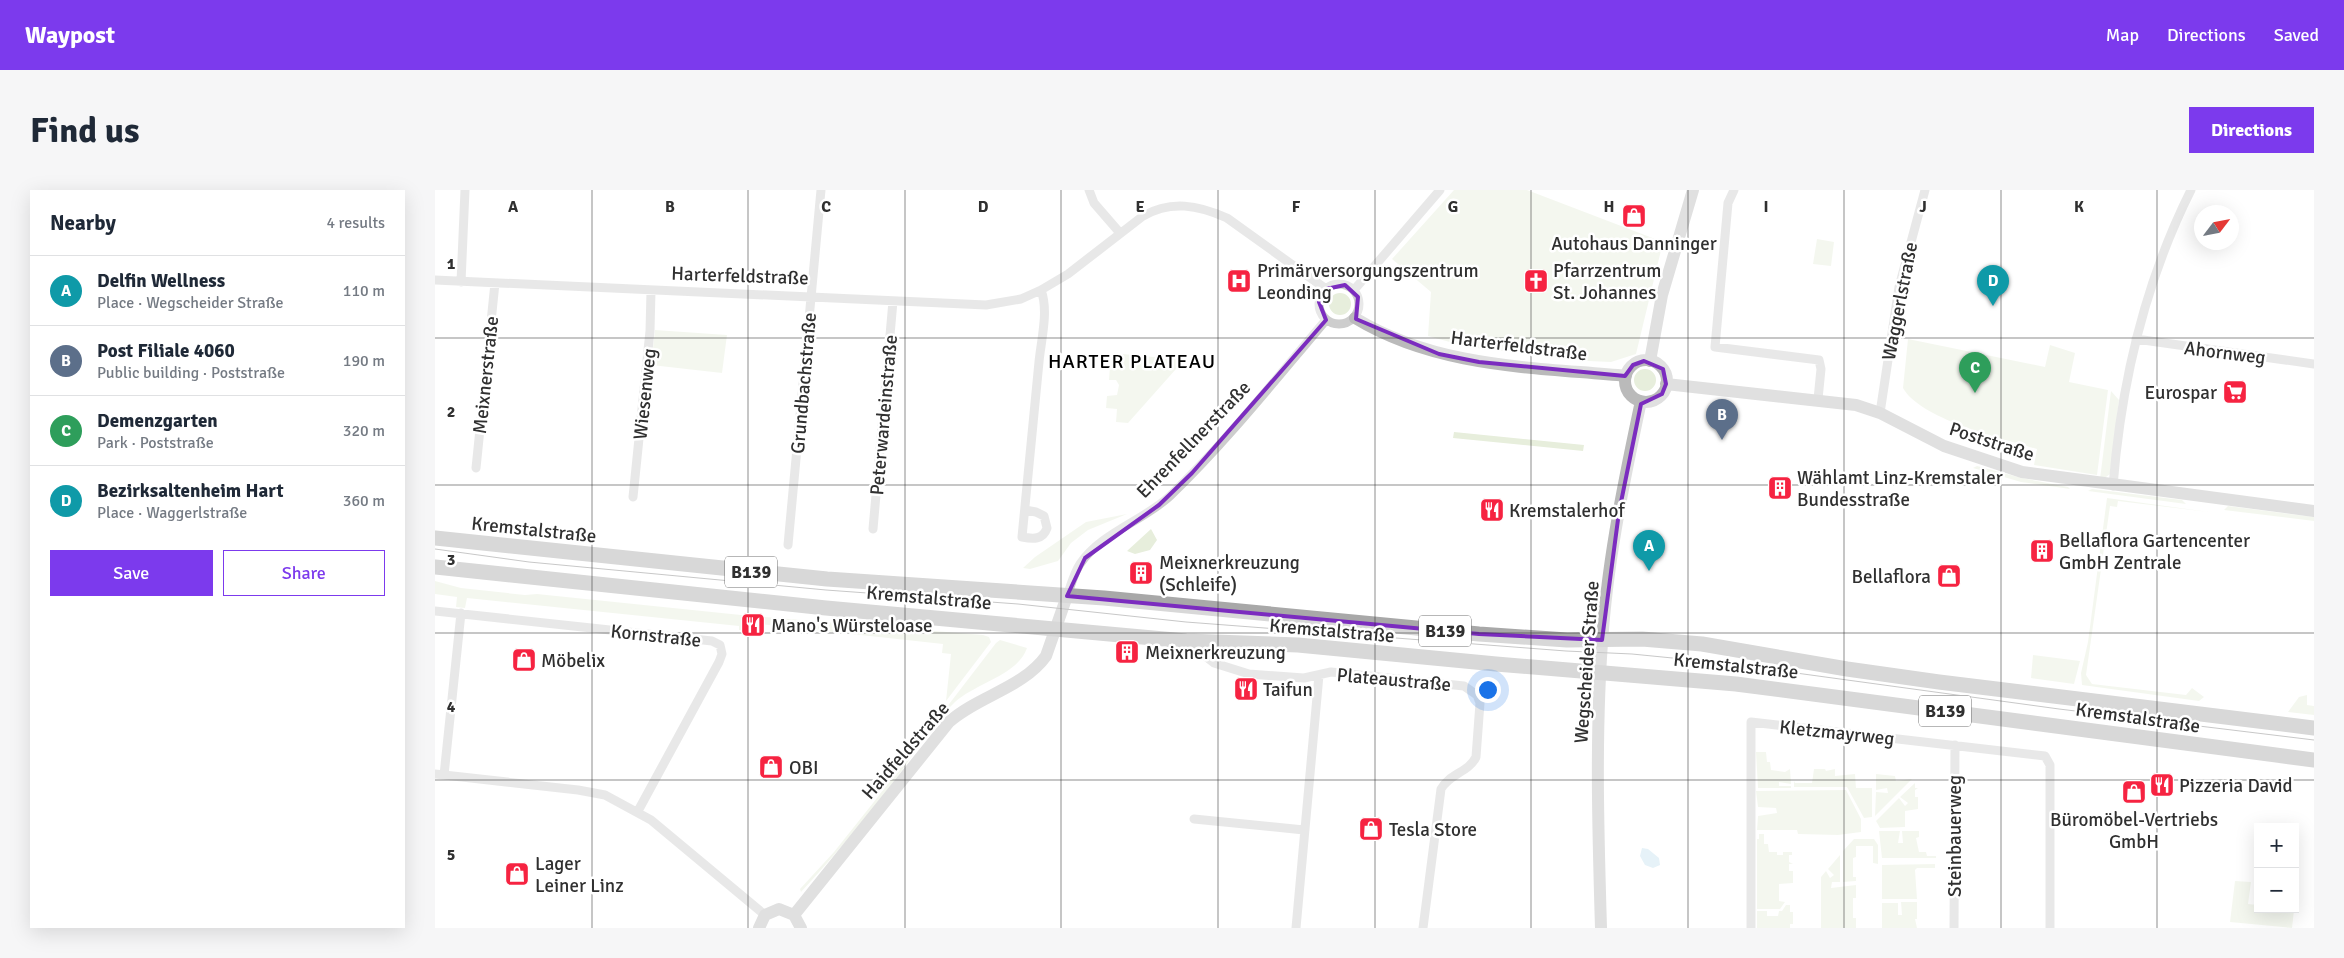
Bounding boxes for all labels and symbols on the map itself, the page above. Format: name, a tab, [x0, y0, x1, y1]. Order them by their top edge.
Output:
text: A	[508, 197, 519, 217]
text: B	[665, 197, 675, 217]
text: C	[821, 197, 831, 217]
text: D	[978, 197, 989, 217]
text: E	[1135, 197, 1145, 217]
text: F	[1292, 197, 1301, 217]
text: G	[1448, 197, 1458, 217]
text: H	[1604, 197, 1614, 217]
text: I	[1763, 197, 1769, 217]
text: J	[1919, 197, 1927, 217]
text: K	[2074, 197, 2084, 217]
shop icon: Autohaus Danninger	[1621, 203, 1647, 229]
north arrow	[2194, 205, 2239, 250]
place label: Autohaus Danninger	[1551, 232, 1717, 256]
street label: Waggerlstraße	[1877, 240, 1923, 362]
text: 1	[447, 254, 456, 274]
place label: Primärversorgungszentrum Leonding	[1257, 259, 1479, 305]
place label: Pfarrzentrum St. Johannes	[1553, 259, 1661, 305]
street label: Harterfeldstraße	[671, 262, 809, 290]
pin: D	[1977, 265, 2009, 306]
hospital icon: Primärversorgungszentrum Leonding	[1226, 268, 1252, 294]
church icon: Pfarrzentrum St. Johannes	[1523, 268, 1549, 294]
street label: Grundbachstraße	[786, 311, 822, 455]
street label: Meixnerstraße	[468, 315, 504, 435]
street label: Harterfeldstraße	[1449, 326, 1589, 366]
street label: Peterwardeinstraße	[865, 334, 903, 496]
street label: Ahornweg	[2183, 336, 2267, 370]
street label: Wiesenweg	[628, 347, 662, 441]
district label: HARTER PLATEAU	[1048, 349, 1216, 374]
pin: C	[1959, 352, 1991, 393]
street label: Ehrenfellnerstraße	[1132, 376, 1256, 503]
supermarket icon: Eurospar	[2222, 379, 2248, 405]
place label: Eurospar	[2145, 381, 2217, 405]
pin: B	[1706, 399, 1738, 440]
text: 2	[447, 402, 455, 422]
street label: Poststraße	[1946, 417, 2037, 467]
place label: Wählamt Linz-Kremstaler Bundesstraße	[1797, 466, 2003, 512]
building icon: Wählamt Linz-Kremstaler Bundesstraße	[1767, 475, 1793, 501]
restaurant icon: Kremstalerhof	[1479, 497, 1505, 523]
place label: Kremstalerhof	[1509, 499, 1626, 523]
street label: Kremstalstraße	[470, 511, 598, 548]
place label: Bellaflora Gartencenter GmbH Zentrale	[2059, 529, 2250, 575]
pin: A	[1633, 530, 1665, 571]
building icon: Bellaflora Gartencenter GmbH Zentrale	[2029, 538, 2055, 564]
text: 3	[447, 550, 455, 570]
place label: Meixnerkreuzung (Schleife)	[1159, 551, 1300, 597]
road number: B139	[725, 557, 777, 588]
building icon: Meixnerkreuzung (Schleife)	[1128, 560, 1154, 586]
shop icon: Bellaflora	[1936, 563, 1962, 589]
place label: Bellaflora	[1851, 565, 1931, 589]
street label: Wegscheider Straße	[1569, 580, 1605, 744]
street label: Kremstalstraße	[865, 581, 993, 615]
restaurant icon: Mano's Würsteloase	[740, 612, 766, 638]
place label: Mano's Würsteloase	[771, 614, 933, 638]
street label: Kremstalstraße	[1268, 614, 1396, 648]
road number: B139	[1419, 616, 1471, 646]
street label: Kornstraße	[609, 619, 702, 653]
building icon: Meixnerkreuzung	[1114, 639, 1140, 665]
place label: Meixnerkreuzung	[1145, 641, 1286, 665]
shop icon: Möbelix	[511, 647, 537, 673]
street label: Kremstalstraße	[1672, 647, 1800, 684]
place label: Möbelix	[541, 649, 605, 673]
street label: Plateaustraße	[1336, 663, 1452, 697]
restaurant icon: Taifun	[1233, 676, 1259, 702]
your location	[1475, 677, 1501, 703]
place label: Taifun	[1263, 678, 1313, 702]
road number: B139	[1919, 696, 1971, 726]
text: 4	[447, 697, 456, 717]
street label: Haidfeldstraße	[857, 697, 955, 804]
street label: Kremstalstraße	[2074, 697, 2202, 739]
street label: Kletzmayrweg	[1778, 715, 1896, 751]
shop icon: OBI	[758, 754, 784, 780]
place label: OBI	[789, 756, 819, 780]
restaurant icon: Pizzeria David	[2149, 772, 2175, 798]
place label: Pizzeria David	[2179, 774, 2293, 798]
street label: Steinbauerweg	[1943, 775, 1967, 897]
shop icon: Büromöbel-Vertriebs GmbH	[2121, 779, 2147, 805]
place label: Büromöbel-Vertriebs GmbH	[2050, 808, 2218, 854]
shop icon: Tesla Store	[1358, 816, 1384, 842]
place label: Tesla Store	[1389, 818, 1477, 842]
text: 5	[447, 845, 455, 865]
place label: Lager Leiner Linz	[535, 852, 624, 898]
shop icon: Lager Leiner Linz	[504, 861, 530, 887]

